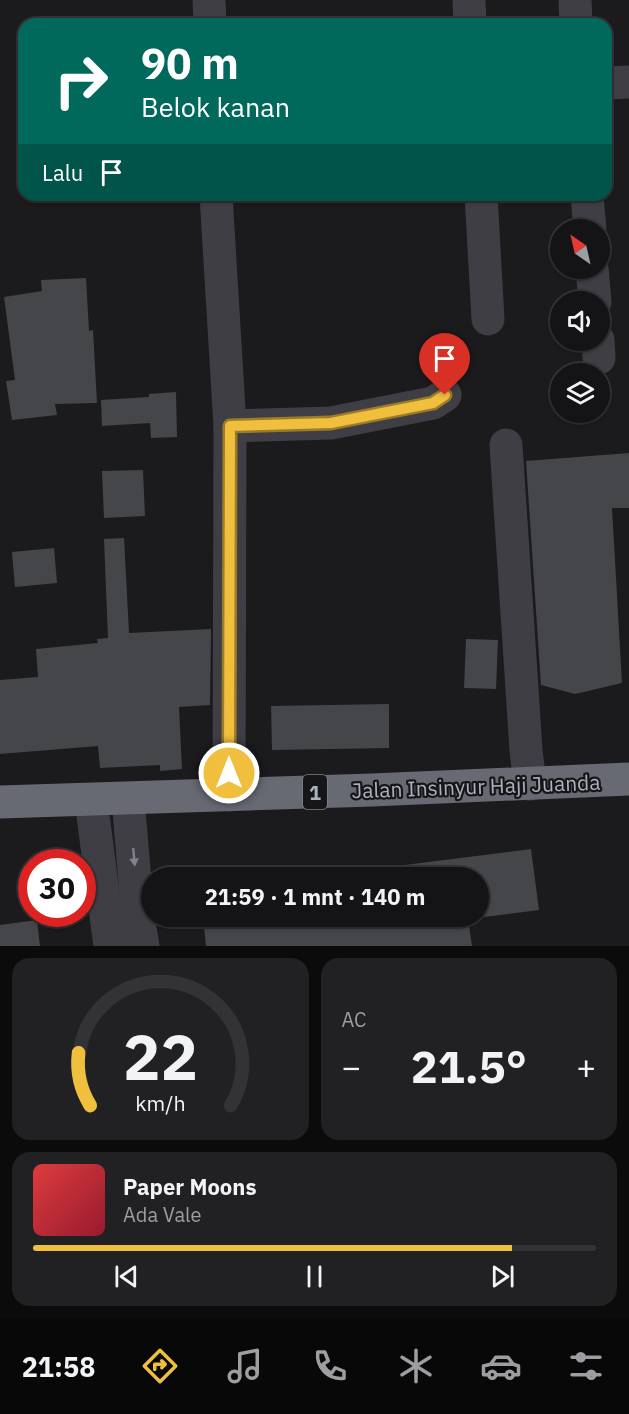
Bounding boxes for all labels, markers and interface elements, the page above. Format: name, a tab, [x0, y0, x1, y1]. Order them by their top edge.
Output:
text: 90 m	[141, 36, 239, 91]
icon: right	[42, 42, 120, 120]
text: Belok kanan	[141, 89, 290, 124]
icon: arrive	[95, 156, 128, 189]
text: Lalu	[42, 158, 83, 187]
north arrow	[550, 219, 610, 279]
map controls	[550, 219, 610, 423]
button: sound	[550, 291, 610, 351]
pin	[419, 333, 470, 395]
icon: arrive	[428, 342, 461, 375]
button: layers	[550, 363, 610, 423]
position arrow	[197, 741, 261, 805]
street label: Jalan Insinyur Haji Juanda	[351, 768, 601, 804]
road number: 1	[303, 775, 327, 809]
one-way arrow	[129, 848, 138, 867]
speed limit sign: 30	[18, 849, 96, 927]
text: 21:59 · 1 mnt · 140 m	[205, 882, 425, 911]
text: AC	[342, 1006, 366, 1033]
text: 22	[123, 1016, 198, 1097]
text: 21.5°	[411, 1037, 527, 1095]
text: −	[342, 1045, 361, 1088]
text: +	[576, 1045, 596, 1088]
text: km/h	[135, 1089, 185, 1117]
text: Paper Moons	[123, 1172, 256, 1201]
text: Ada Vale	[123, 1201, 202, 1228]
icon: previous	[110, 1260, 143, 1293]
icon: pause	[298, 1260, 331, 1293]
icon: next	[486, 1260, 519, 1293]
icon: directions	[139, 1345, 181, 1387]
icon: music	[224, 1345, 266, 1387]
icon: phone	[309, 1345, 351, 1387]
icon: climate	[395, 1345, 437, 1387]
icon: car	[480, 1345, 522, 1387]
icon: filters	[565, 1345, 607, 1387]
text: 21:58	[22, 1349, 95, 1384]

